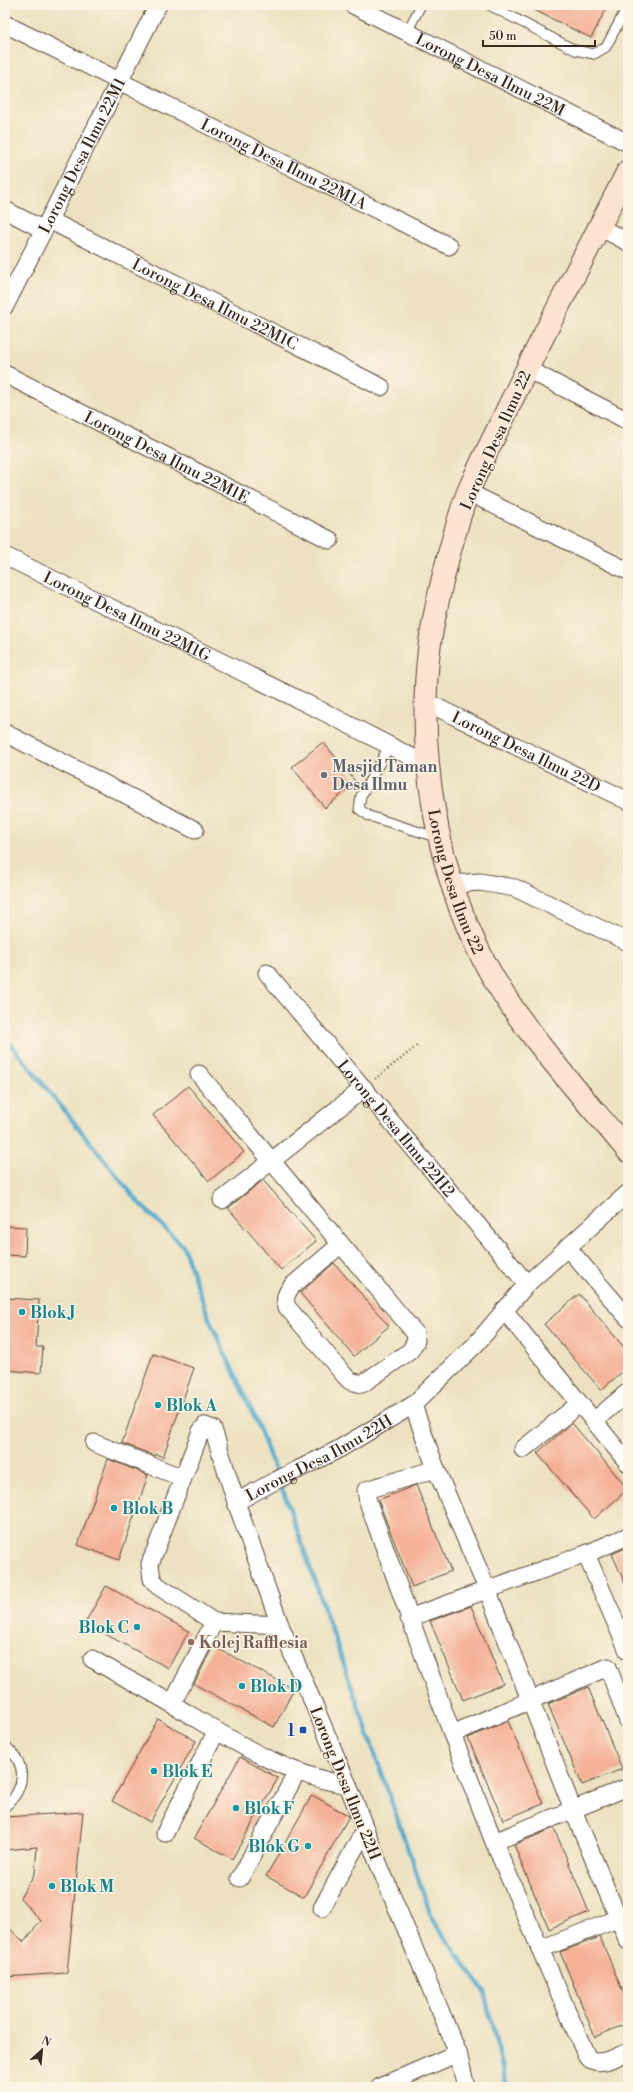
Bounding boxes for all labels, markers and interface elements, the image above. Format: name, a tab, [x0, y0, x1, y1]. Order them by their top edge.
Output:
scale bar	[483, 22, 595, 48]
street label: Lorong Desa Ilmu 22M	[412, 29, 568, 121]
text: 50 m	[489, 29, 517, 44]
street label: Lorong Desa Ilmu 22M1	[35, 75, 130, 237]
street label: Lorong Desa Ilmu 22M1A	[197, 115, 371, 215]
street label: Lorong Desa Ilmu 22M1C	[128, 254, 301, 355]
street label: Lorong Desa Ilmu 22	[456, 367, 536, 513]
street label: Lorong Desa Ilmu 22M1E	[81, 407, 253, 508]
street label: Lorong Desa Ilmu 22M1G	[40, 567, 214, 666]
street label: Lorong Desa Ilmu 22D	[448, 707, 604, 797]
place label: Masjid Taman Desa Ilmu	[332, 757, 438, 795]
marker: Masjid Taman Desa Ilmu	[319, 770, 329, 780]
street label: Lorong Desa Ilmu 22	[423, 808, 488, 958]
street label: Lorong Desa Ilmu 22H2	[333, 1056, 459, 1201]
place label: Blok J	[30, 1303, 75, 1323]
marker: Blok J	[17, 1307, 27, 1317]
place label: Blok A	[166, 1396, 217, 1416]
marker: Blok A	[153, 1400, 163, 1410]
street label: Lorong Desa Ilmu 22H	[242, 1411, 396, 1506]
place label: Blok B	[122, 1499, 173, 1519]
marker: Blok B	[109, 1503, 119, 1513]
place label: Blok C	[78, 1618, 129, 1638]
marker: Blok C	[132, 1622, 142, 1632]
place label: Kolej Rafflesia	[199, 1633, 308, 1653]
marker: Kolej Rafflesia	[186, 1637, 196, 1647]
place label: Blok D	[250, 1677, 302, 1697]
marker: Blok D	[237, 1681, 247, 1691]
street label: Lorong Desa Ilmu 22H	[305, 1704, 385, 1863]
place label: 1	[287, 1721, 295, 1741]
marker: 1	[298, 1725, 308, 1735]
place label: Blok E	[162, 1762, 212, 1782]
marker: Blok E	[149, 1766, 159, 1776]
place label: Blok F	[244, 1799, 294, 1819]
marker: Blok F	[231, 1803, 241, 1813]
place label: Blok G	[248, 1837, 300, 1857]
marker: Blok G	[303, 1841, 313, 1851]
place label: Blok M	[60, 1877, 114, 1897]
marker: Blok M	[47, 1881, 57, 1891]
north arrow	[22, 2030, 62, 2070]
text: N	[39, 2034, 53, 2050]

